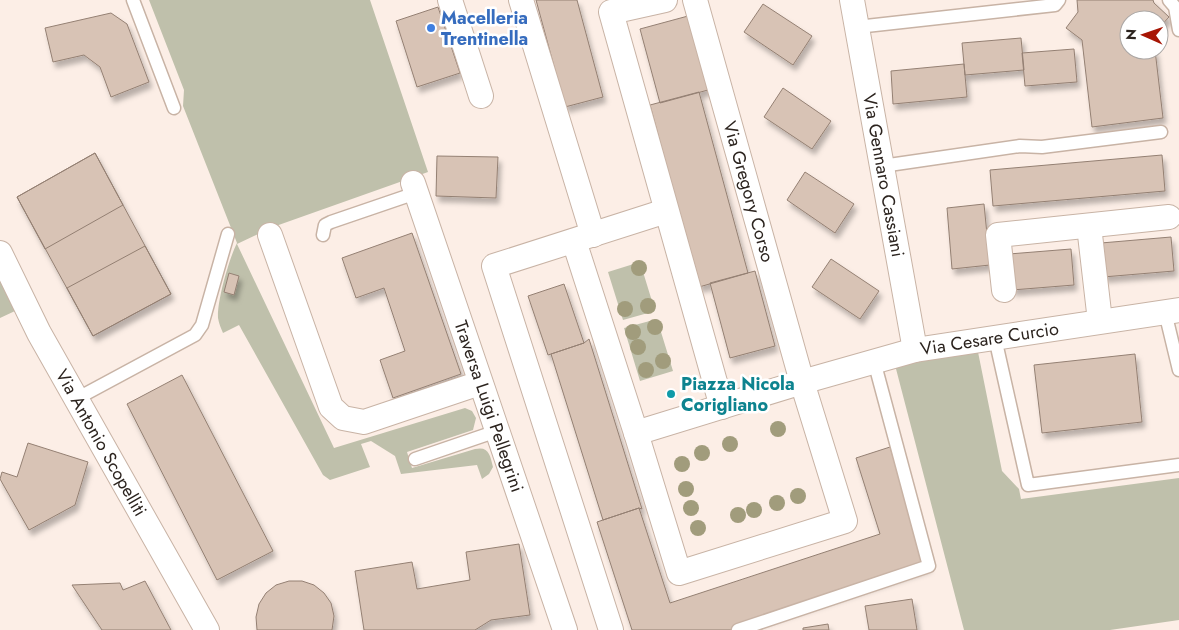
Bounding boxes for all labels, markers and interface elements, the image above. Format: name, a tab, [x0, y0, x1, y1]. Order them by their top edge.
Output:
place label: Macelleria Trentinella	[441, 5, 528, 52]
north arrow	[1119, 10, 1169, 60]
marker: Macelleria Trentinella	[425, 22, 437, 34]
text: N	[1121, 29, 1141, 40]
street label: Via Gennaro Cassiani	[856, 91, 911, 259]
street label: Via Gregory Corso	[717, 118, 781, 265]
street label: Via Cesare Curcio	[918, 315, 1061, 362]
street label: Traversa Luigi Pellegrini	[448, 317, 530, 496]
street label: Via Antonio Scopelliti	[49, 364, 153, 521]
place label: Piazza Nicola Corigliano	[681, 371, 795, 418]
marker: Piazza Nicola Corigliano	[665, 388, 677, 400]

